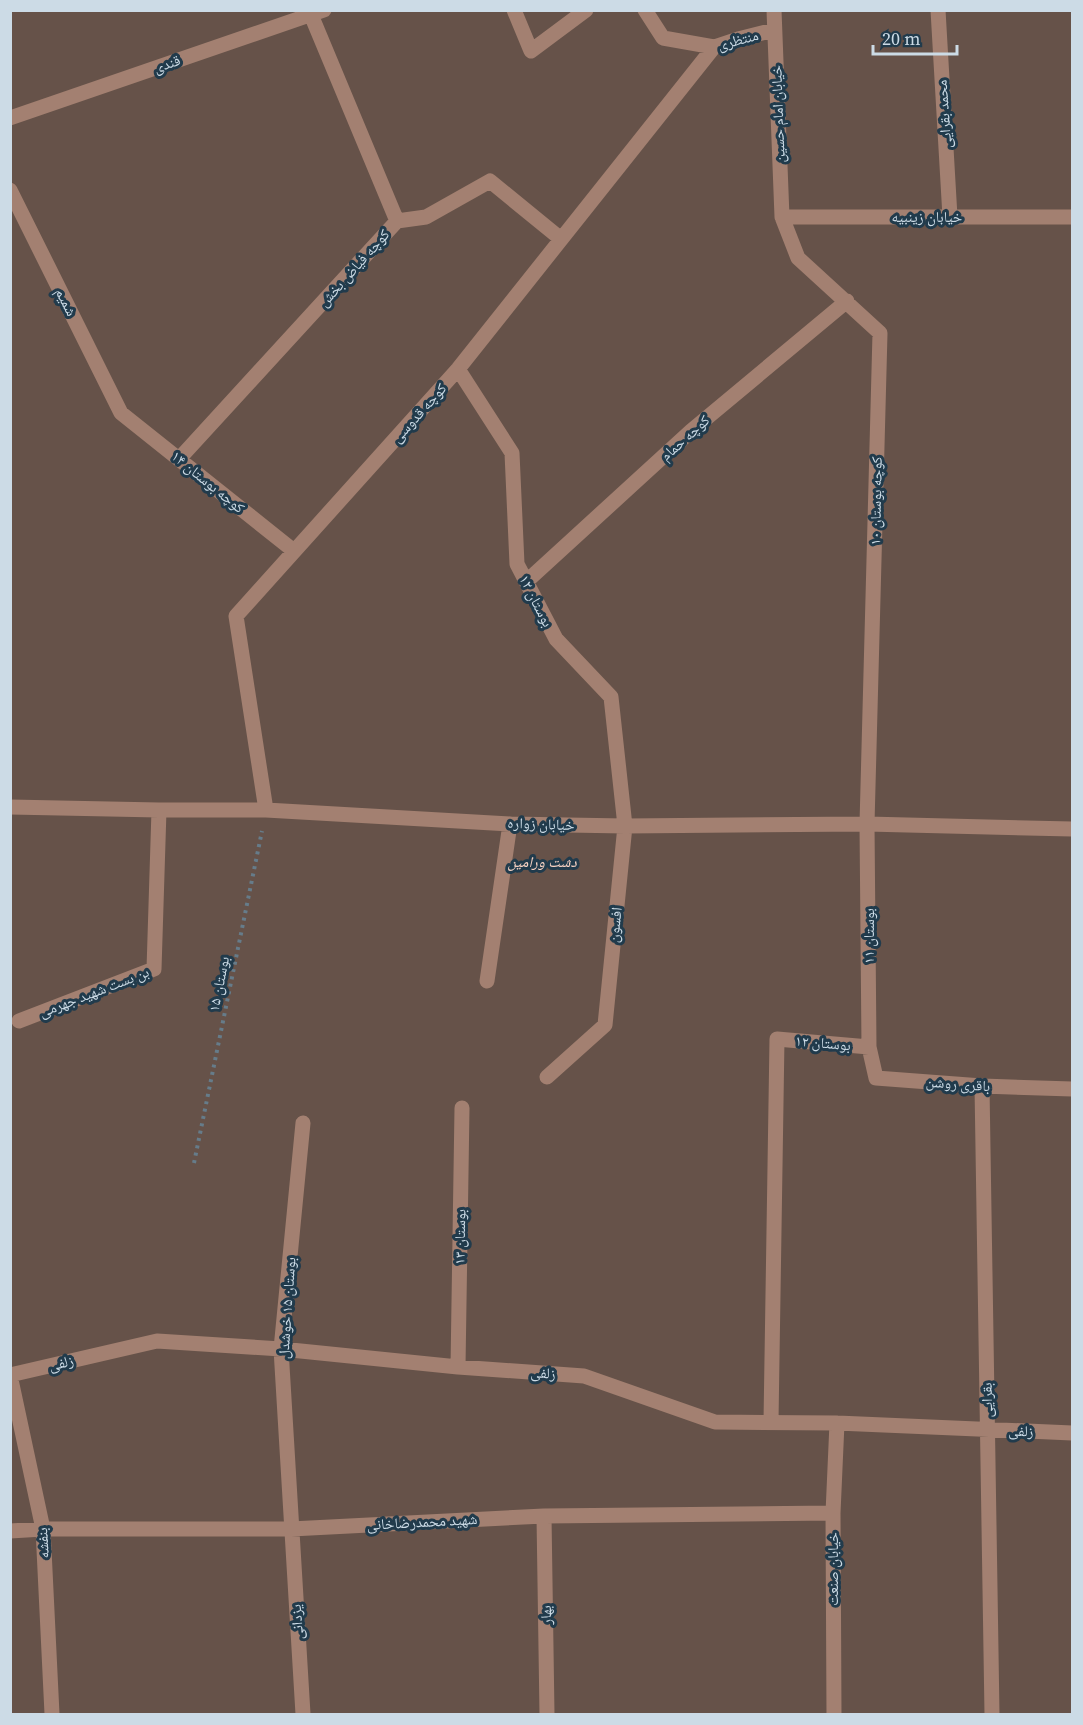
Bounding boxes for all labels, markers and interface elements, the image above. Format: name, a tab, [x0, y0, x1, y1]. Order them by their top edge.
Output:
scale bar	[873, 18, 957, 56]
street label: منتظری	[715, 24, 761, 55]
text: 20 m	[882, 26, 920, 51]
street label: قندی	[151, 49, 183, 78]
street label: خیابان امام حسین	[765, 64, 790, 163]
street label: محمد بقرایی	[931, 79, 956, 149]
street label: خیابان زینبیه	[892, 206, 963, 227]
street label: کوچه فیاض بخش	[313, 224, 394, 311]
street label: شمیم	[50, 284, 83, 320]
street label: کوچه قدوسی	[386, 378, 451, 447]
street label: کوچه حمام	[655, 410, 714, 465]
street label: کوچه بوستان ۱۴	[167, 445, 250, 518]
street label: کوچه بوستان ۱۰	[864, 456, 887, 546]
street label: بوستان ۱۲	[514, 571, 559, 630]
street label: خیابان زواره	[507, 812, 575, 835]
park label: دشت ورامین	[507, 851, 577, 872]
street label: افسون	[602, 906, 627, 944]
street label: بوستان ۱۱	[858, 908, 879, 964]
street label: بوستان ۱۵	[203, 954, 234, 1013]
street label: بن بست شهید جهرمی	[36, 961, 152, 1022]
street label: بوستان ۱۲	[794, 1030, 852, 1055]
street label: باقری روشن	[925, 1071, 991, 1096]
street label: بوستان ۱۳	[449, 1209, 470, 1265]
street label: بوستان ۱۵ خوشدل	[272, 1256, 301, 1360]
street label: زلفی	[46, 1349, 76, 1376]
street label: زلفی	[530, 1361, 556, 1384]
street label: بقرایی	[976, 1382, 997, 1418]
street label: زلفی	[1008, 1420, 1034, 1441]
street label: شهید محمدرضاخانی	[366, 1508, 478, 1535]
street label: بنفشه	[31, 1527, 54, 1559]
street label: خیابان صنعت	[822, 1532, 843, 1606]
street label: یزدانی	[285, 1603, 308, 1640]
street label: بهار	[535, 1605, 556, 1626]

